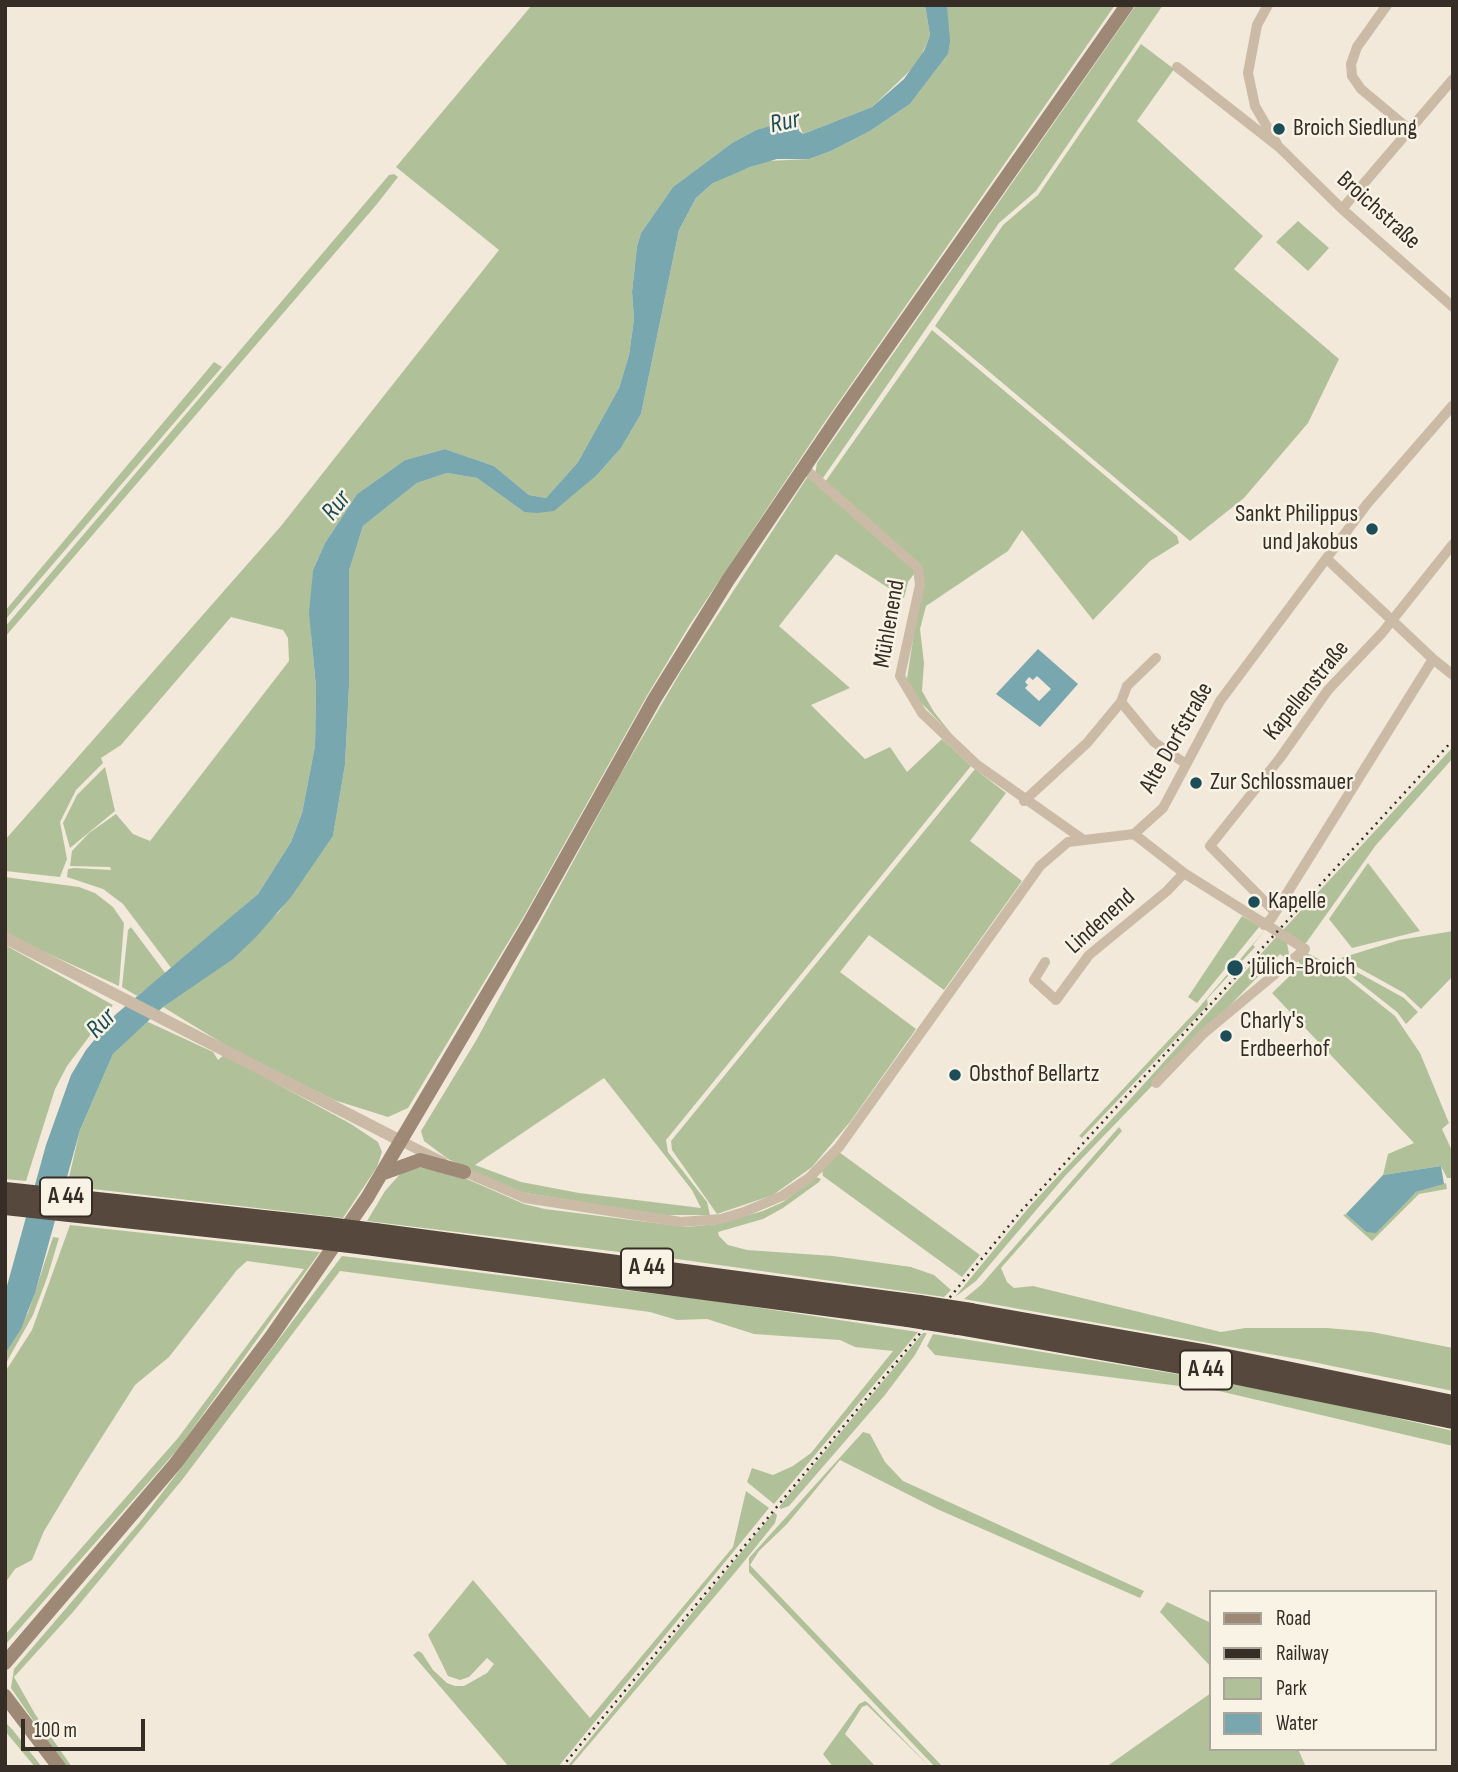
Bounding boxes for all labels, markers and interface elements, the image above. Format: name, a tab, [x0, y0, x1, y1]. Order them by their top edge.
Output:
water label: Rur	[767, 105, 803, 141]
place label: Broich Siedlung	[1293, 115, 1417, 143]
marker: Broich Siedlung	[1271, 121, 1287, 137]
street label: Broichstraße	[1330, 166, 1426, 256]
water label: Rur	[316, 485, 358, 527]
place label: Sankt Philippus und Jakobus	[1235, 501, 1358, 557]
marker: Sankt Philippus und Jakobus	[1364, 521, 1380, 537]
street label: Mühlenend	[868, 578, 912, 670]
street label: Kapellenstraße	[1258, 635, 1356, 747]
street label: Alte Dorfstraße	[1134, 678, 1220, 798]
place label: Zur Schlossmauer	[1210, 769, 1353, 797]
marker: Zur Schlossmauer	[1188, 775, 1204, 791]
street label: Lindenend	[1060, 883, 1142, 961]
place label: Kapelle	[1268, 888, 1326, 916]
marker: Kapelle	[1246, 894, 1262, 910]
place label: Jülich-Broich	[1251, 954, 1356, 982]
marker: Jülich-Broich	[1225, 958, 1245, 978]
water label: Rur	[80, 1002, 124, 1046]
place label: Charly's Erdbeerhof	[1240, 1008, 1330, 1064]
marker: Charly's Erdbeerhof	[1218, 1028, 1234, 1044]
place label: Obsthof Bellartz	[969, 1061, 1099, 1089]
marker: Obsthof Bellartz	[947, 1067, 963, 1083]
road number: A 44	[40, 1178, 92, 1216]
road number: A 44	[621, 1248, 673, 1288]
road number: A 44	[1180, 1350, 1232, 1390]
legend	[1210, 1590, 1437, 1751]
text: Road	[1276, 1606, 1311, 1631]
text: Railway	[1276, 1641, 1329, 1666]
text: Park	[1276, 1676, 1307, 1701]
scale bar	[24, 1706, 149, 1750]
text: Water	[1276, 1711, 1318, 1736]
text: 100 m	[34, 1718, 77, 1743]

